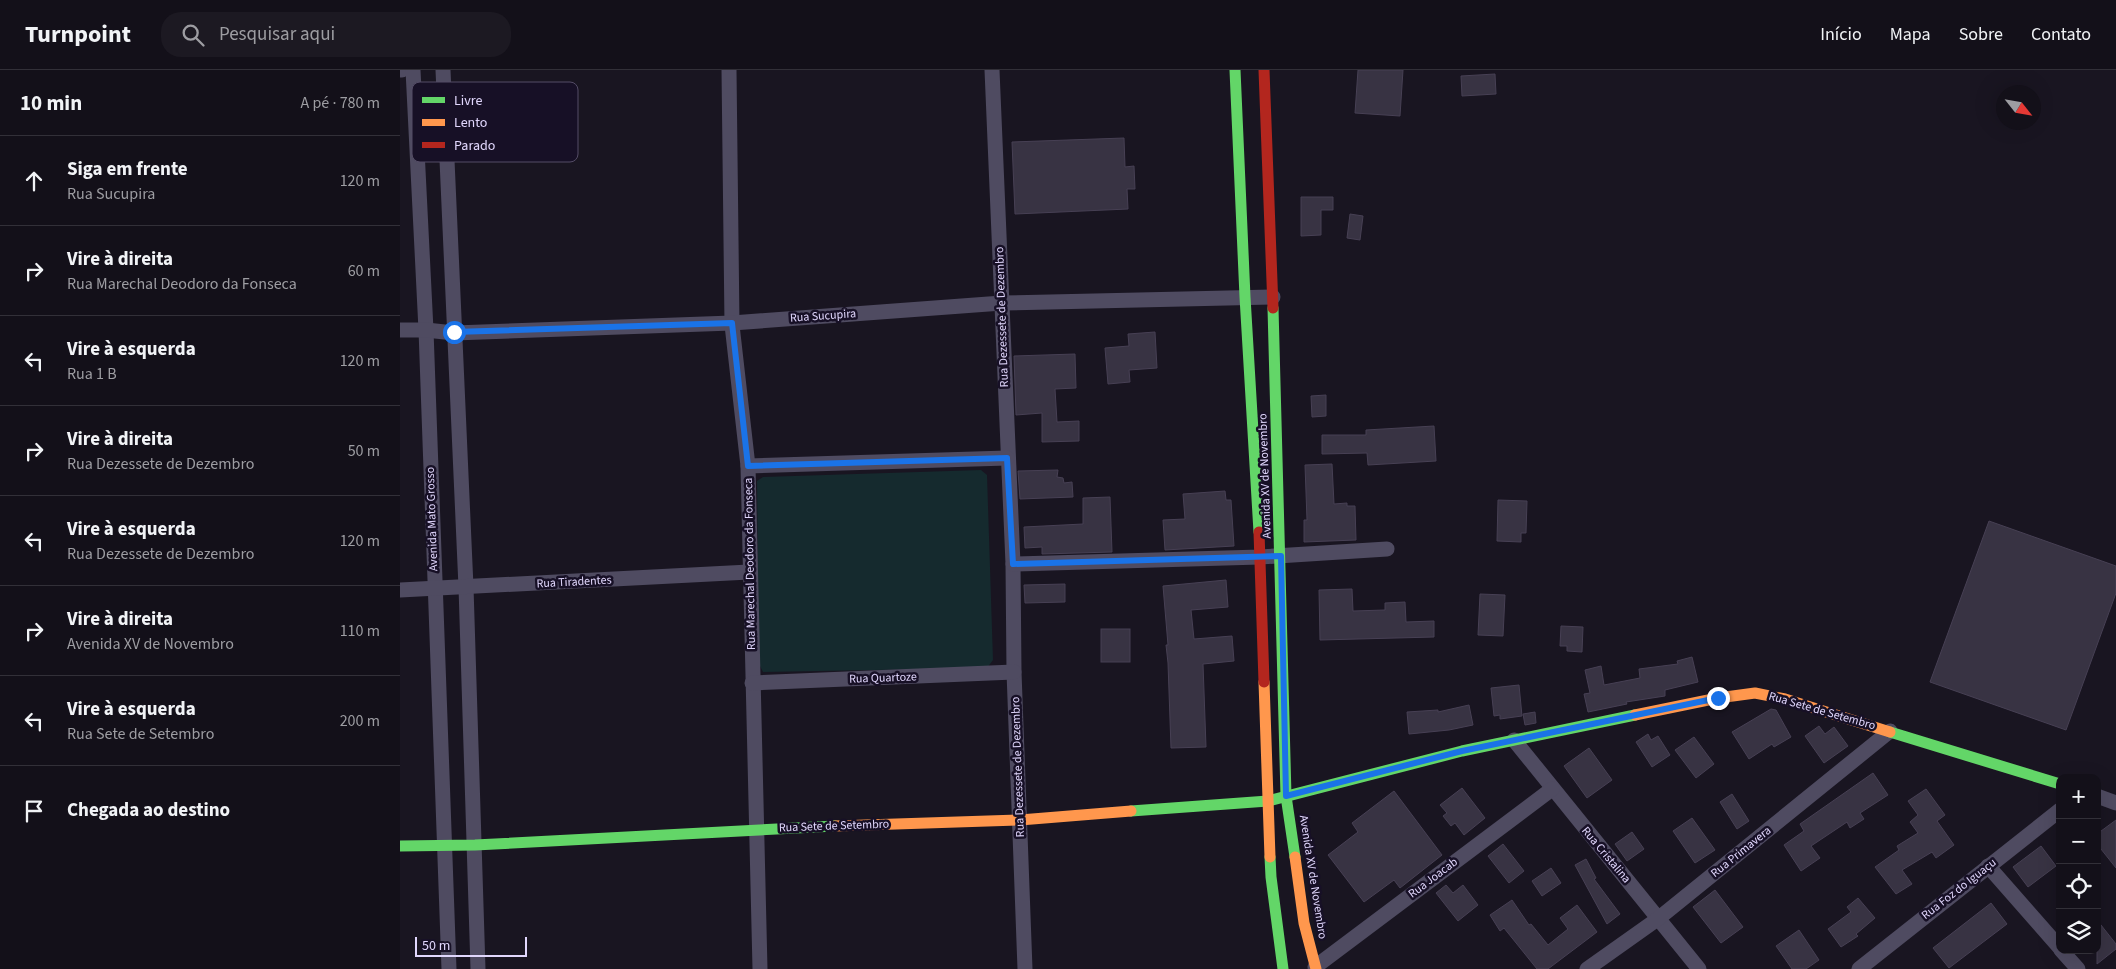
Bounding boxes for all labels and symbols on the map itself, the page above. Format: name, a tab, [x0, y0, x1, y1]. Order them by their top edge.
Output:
legend	[412, 82, 578, 162]
north arrow	[1996, 85, 2041, 130]
text: Livre	[454, 91, 483, 111]
text: Lento	[454, 113, 487, 133]
text: Parado	[454, 136, 495, 156]
street label: Rua Dezessete de Dezembro	[991, 246, 1013, 388]
street label: Rua Sucupira	[789, 305, 857, 327]
route start	[443, 321, 466, 344]
street label: Avenida XV de Novembro	[1254, 413, 1276, 539]
street label: Avenida Mato Grosso	[422, 467, 442, 571]
street label: Rua Marechal Deodoro da Fonseca	[740, 478, 760, 650]
street label: Rua Tiradentes	[536, 572, 612, 592]
street label: Rua Quartoze	[849, 668, 917, 688]
route end	[1707, 687, 1730, 710]
street label: Rua Sete de Setembro	[1767, 688, 1877, 734]
street label: Rua Dezessete de Dezembro	[1007, 696, 1029, 838]
street label: Avenida XV de Novembro	[1295, 814, 1331, 940]
street label: Rua Sete de Setembro	[778, 816, 890, 836]
street label: Rua Primavera	[1707, 822, 1775, 882]
street label: Rua Cristalina	[1577, 823, 1635, 887]
street label: Rua Joacab	[1405, 854, 1462, 902]
street label: Rua Foz do Iguaçu	[1918, 854, 2000, 924]
scale bar	[415, 934, 528, 957]

